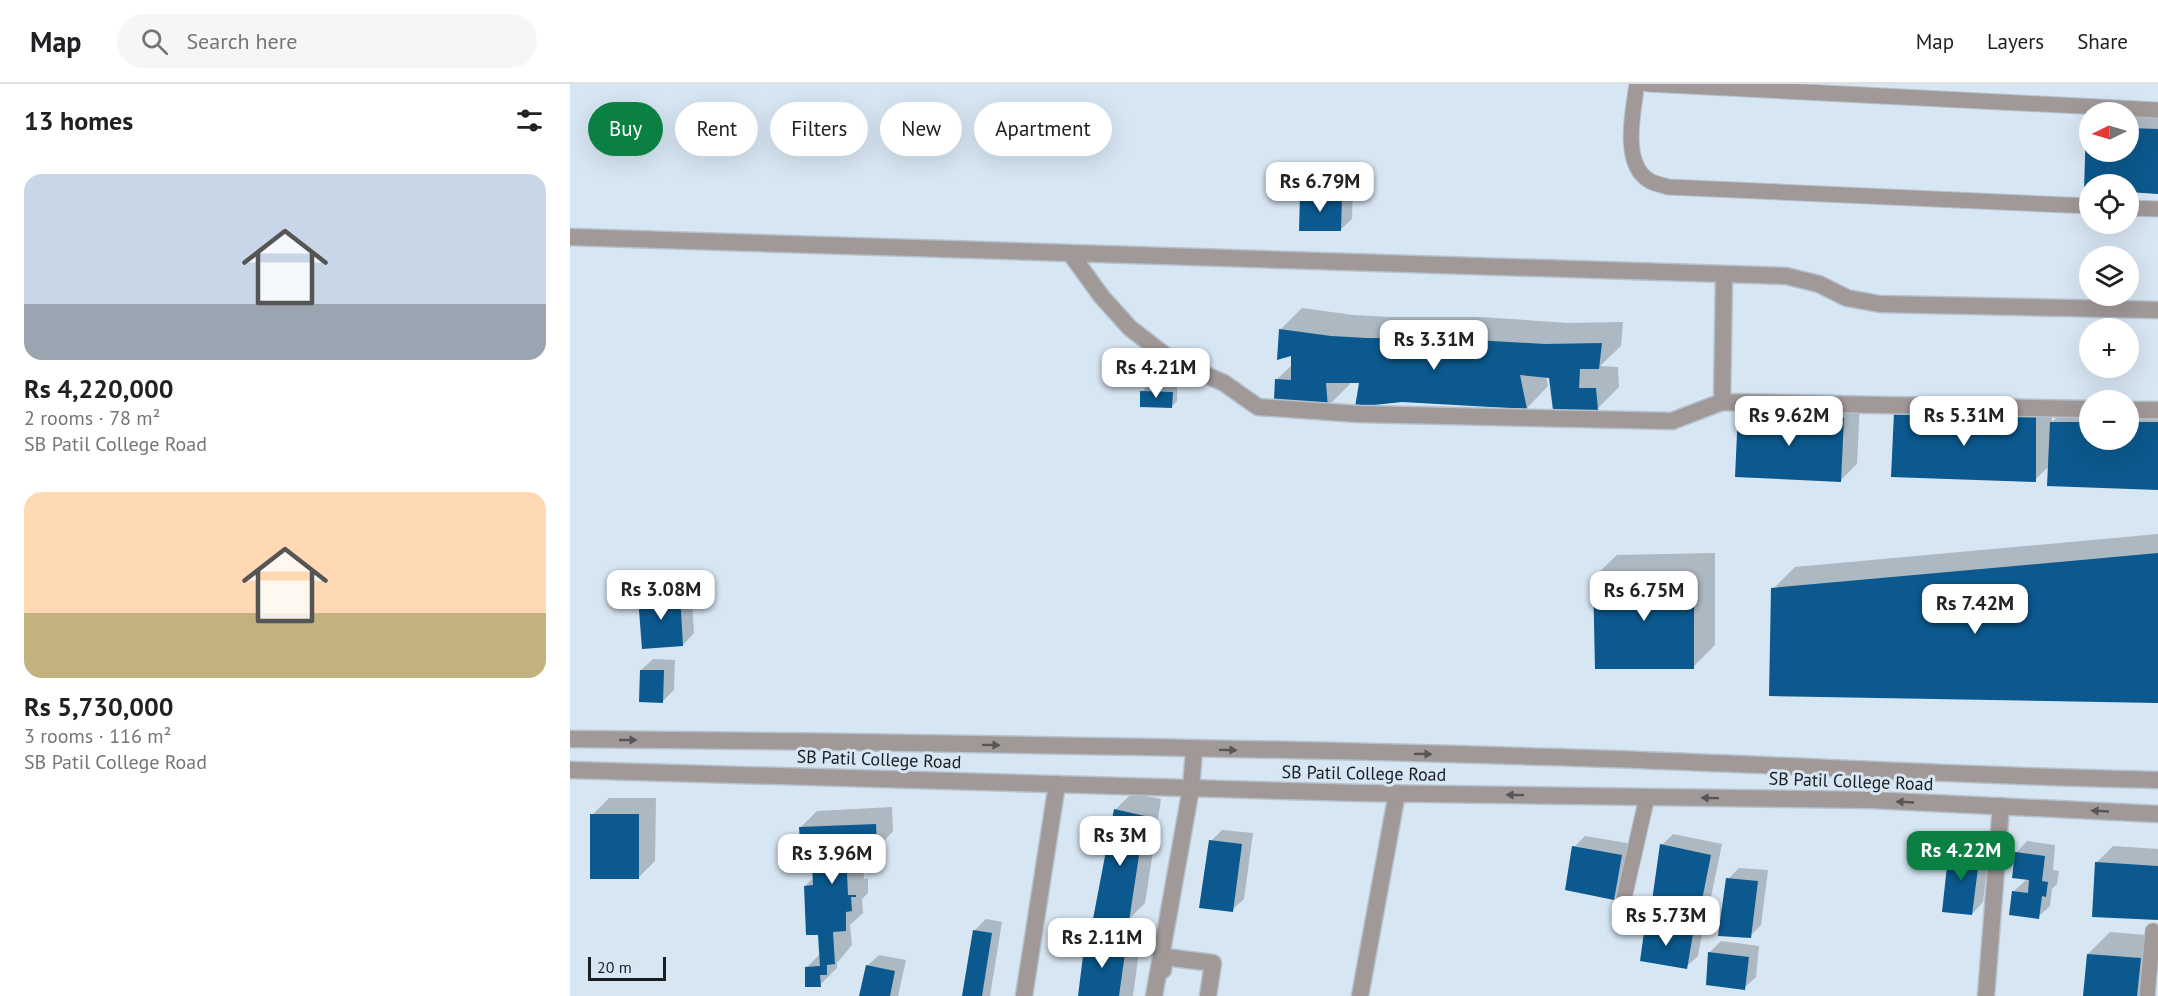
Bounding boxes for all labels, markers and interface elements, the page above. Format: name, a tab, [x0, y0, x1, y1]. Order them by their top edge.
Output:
search box	[117, 14, 537, 68]
text: Map	[30, 23, 81, 60]
icon: search	[138, 25, 171, 58]
text: Search here	[186, 27, 297, 55]
text: Map	[1916, 28, 1954, 55]
text: Layers	[1987, 28, 2044, 55]
text: Share	[2077, 28, 2128, 55]
chip: Buy	[588, 102, 663, 156]
chip: Rent	[675, 102, 758, 156]
chip: Filters	[770, 102, 868, 156]
chip: New	[880, 102, 962, 156]
chip: Apartment	[974, 102, 1112, 156]
north arrow	[2079, 102, 2139, 162]
map controls	[2079, 102, 2139, 450]
text: 13 homes	[24, 104, 133, 137]
icon: filters	[513, 104, 546, 137]
pin: Rs 6.79M	[1258, 162, 1382, 213]
text: Rs 6.79M	[1280, 168, 1360, 194]
button: locate	[2079, 174, 2139, 234]
icon: home	[231, 213, 339, 321]
button: layers	[2079, 246, 2139, 306]
button: +	[2079, 318, 2139, 378]
pin: Rs 3.31M	[1372, 320, 1496, 371]
text: Rs 3.31M	[1394, 326, 1474, 352]
pin: Rs 4.21M	[1094, 348, 1218, 399]
text: Rs 4.21M	[1116, 354, 1196, 380]
text: Rs 4,220,000	[24, 372, 174, 405]
button: −	[2079, 390, 2139, 450]
pin: Rs 9.62M	[1727, 396, 1851, 447]
pin: Rs 5.31M	[1902, 396, 2026, 447]
text: Rs 9.62M	[1749, 402, 1829, 428]
text: Rs 5.31M	[1924, 402, 2004, 428]
text: 2 rooms · 78 m²	[24, 405, 160, 431]
text: SB Patil College Road	[24, 431, 207, 457]
icon: home	[231, 531, 339, 639]
pin: Rs 3.08M	[599, 570, 723, 621]
pin: Rs 6.75M	[1582, 571, 1706, 622]
text: Rs 3.08M	[621, 576, 701, 602]
text: Rs 6.75M	[1604, 577, 1684, 603]
pin: Rs 7.42M	[1913, 584, 2037, 635]
text: Rs 7.42M	[1936, 590, 2014, 616]
text: Rs 5,730,000	[24, 690, 174, 723]
text: 3 rooms · 116 m²	[24, 723, 171, 749]
one-way arrow	[619, 735, 638, 745]
one-way arrow	[982, 741, 1001, 750]
street label: SB Patil College Road	[796, 745, 962, 773]
one-way arrow	[1219, 745, 1238, 755]
text: SB Patil College Road	[24, 749, 207, 775]
one-way arrow	[1414, 749, 1433, 759]
street label: SB Patil College Road	[1281, 760, 1447, 786]
street label: SB Patil College Road	[1768, 767, 1934, 795]
one-way arrow	[1505, 790, 1524, 800]
one-way arrow	[1700, 793, 1719, 802]
one-way arrow	[1895, 797, 1914, 806]
one-way arrow	[2090, 807, 2109, 816]
pin: Rs 3M	[1078, 816, 1162, 867]
text: Rs 3M	[1094, 822, 1146, 848]
pin: Rs 4.22M	[1899, 831, 2023, 882]
pin: Rs 3.96M	[770, 834, 894, 885]
text: Rs 4.22M	[1921, 837, 2001, 863]
text: Rs 3.96M	[792, 840, 872, 866]
pin: Rs 5.73M	[1604, 896, 1728, 947]
text: Rs 5.73M	[1626, 902, 1706, 928]
pin: Rs 2.11M	[1040, 918, 1164, 969]
text: Rs 2.11M	[1062, 924, 1142, 950]
scale bar	[588, 954, 666, 982]
text: 20 m	[597, 957, 632, 977]

